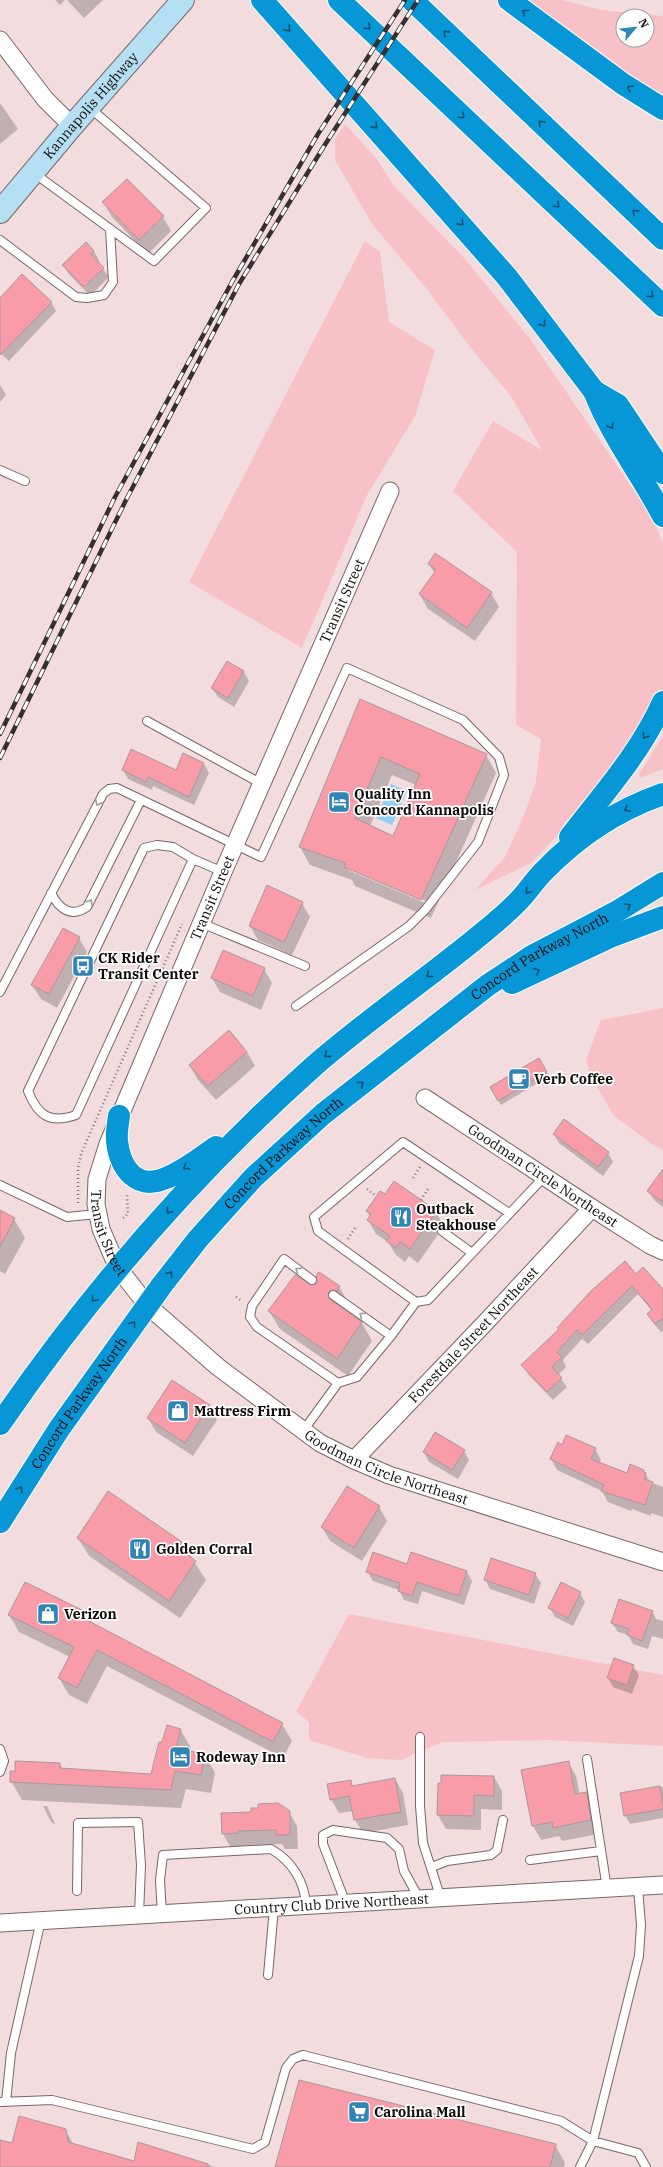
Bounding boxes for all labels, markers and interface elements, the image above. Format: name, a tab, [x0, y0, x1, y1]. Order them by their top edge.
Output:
north arrow	[615, 8, 655, 48]
one-way arrow	[522, 10, 529, 17]
text: N	[636, 16, 652, 31]
one-way arrow	[363, 22, 371, 30]
one-way arrow	[283, 24, 291, 32]
one-way arrow	[443, 30, 451, 38]
street label: Kannapolis Highway	[39, 48, 142, 162]
one-way arrow	[627, 85, 634, 93]
one-way arrow	[457, 111, 465, 119]
one-way arrow	[370, 121, 377, 129]
one-way arrow	[538, 121, 545, 128]
one-way arrow	[552, 201, 560, 208]
one-way arrow	[632, 210, 640, 217]
one-way arrow	[456, 218, 464, 226]
one-way arrow	[646, 290, 654, 298]
one-way arrow	[538, 319, 545, 326]
one-way arrow	[606, 422, 614, 429]
street label: Transit Street	[315, 556, 369, 646]
one-way arrow	[643, 732, 650, 739]
place label: Quality Inn Concord Kannapolis	[354, 785, 494, 819]
hotel icon: Quality Inn Concord Kannapolis	[326, 789, 352, 815]
one-way arrow	[96, 798, 103, 806]
one-way arrow	[624, 804, 631, 812]
street label: Transit Street	[186, 853, 238, 943]
one-way arrow	[525, 886, 532, 893]
one-way arrow	[86, 899, 93, 906]
one-way arrow	[624, 903, 631, 910]
street label: Concord Parkway North	[467, 909, 612, 1004]
place label: CK Rider Transit Center	[98, 949, 199, 983]
bus stop icon: CK Rider Transit Center	[70, 953, 96, 979]
one-way arrow	[533, 968, 540, 976]
one-way arrow	[427, 971, 434, 978]
one-way arrow	[324, 1051, 331, 1058]
cafe icon: Verb Coffee	[506, 1066, 532, 1092]
place label: Verb Coffee	[534, 1070, 613, 1088]
one-way arrow	[357, 1082, 364, 1089]
street label: Concord Parkway North	[220, 1093, 347, 1213]
street label: Goodman Circle Northeast	[464, 1120, 621, 1231]
one-way arrow	[183, 1162, 190, 1169]
street label: Transit Street	[87, 1189, 130, 1280]
place label: Outback Steakhouse	[416, 1200, 496, 1234]
restaurant icon: Outback Steakhouse	[388, 1204, 414, 1230]
one-way arrow	[166, 1206, 173, 1214]
street label: Forestdale Street Northeast	[404, 1263, 542, 1407]
one-way arrow	[295, 1267, 302, 1274]
one-way arrow	[166, 1271, 173, 1278]
one-way arrow	[92, 1294, 99, 1301]
one-way arrow	[360, 1313, 367, 1320]
one-way arrow	[128, 1321, 136, 1328]
street label: Concord Parkway North	[27, 1333, 131, 1472]
shop icon: Mattress Firm	[165, 1398, 191, 1424]
place label: Mattress Firm	[194, 1402, 291, 1420]
street label: Goodman Circle Northeast	[301, 1425, 470, 1508]
one-way arrow	[16, 1486, 23, 1493]
restaurant icon: Golden Corral	[127, 1536, 153, 1562]
place label: Golden Corral	[156, 1540, 253, 1558]
shop icon: Verizon	[35, 1601, 61, 1627]
place label: Verizon	[64, 1605, 117, 1623]
hotel icon: Rodeway Inn	[167, 1744, 193, 1770]
place label: Rodeway Inn	[196, 1748, 286, 1766]
street label: Country Club Drive Northeast	[234, 1889, 429, 1919]
supermarket icon: Carolina Mall	[346, 2099, 372, 2125]
place label: Carolina Mall	[374, 2103, 466, 2121]

